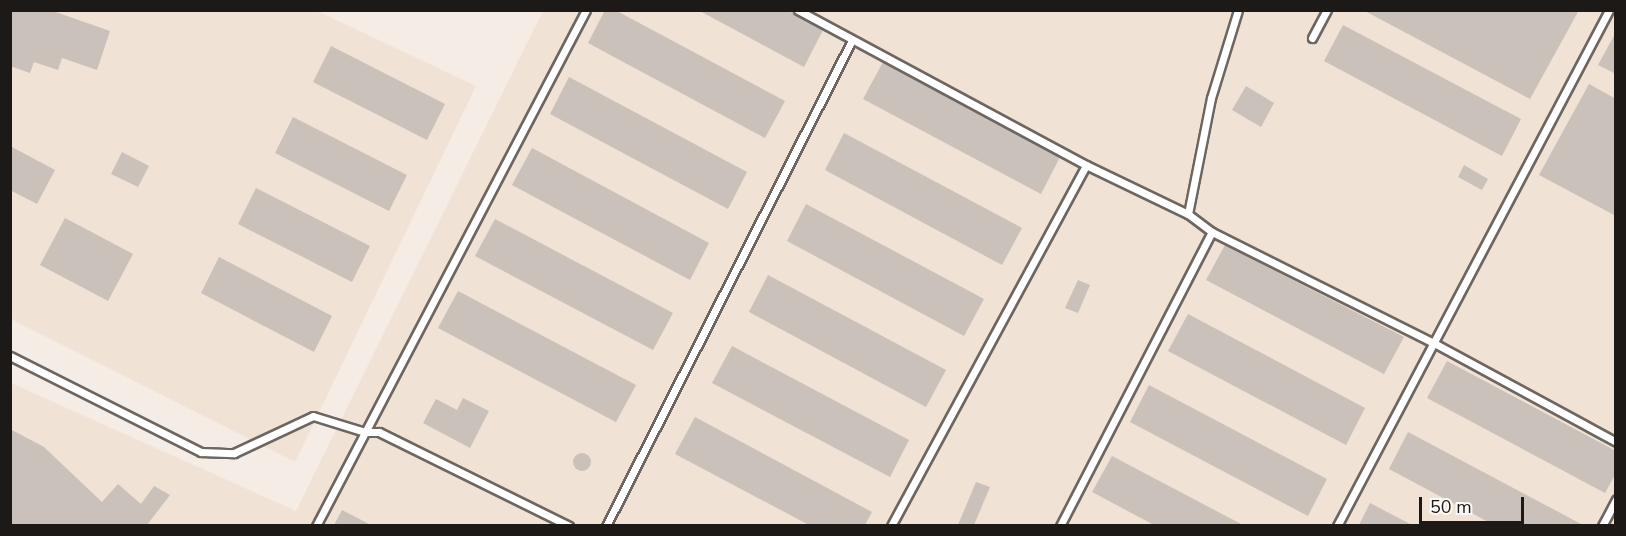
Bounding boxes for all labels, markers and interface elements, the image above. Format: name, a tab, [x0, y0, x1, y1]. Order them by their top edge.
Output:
scale bar	[1422, 485, 1527, 523]
text: 50 m	[1430, 495, 1472, 519]

